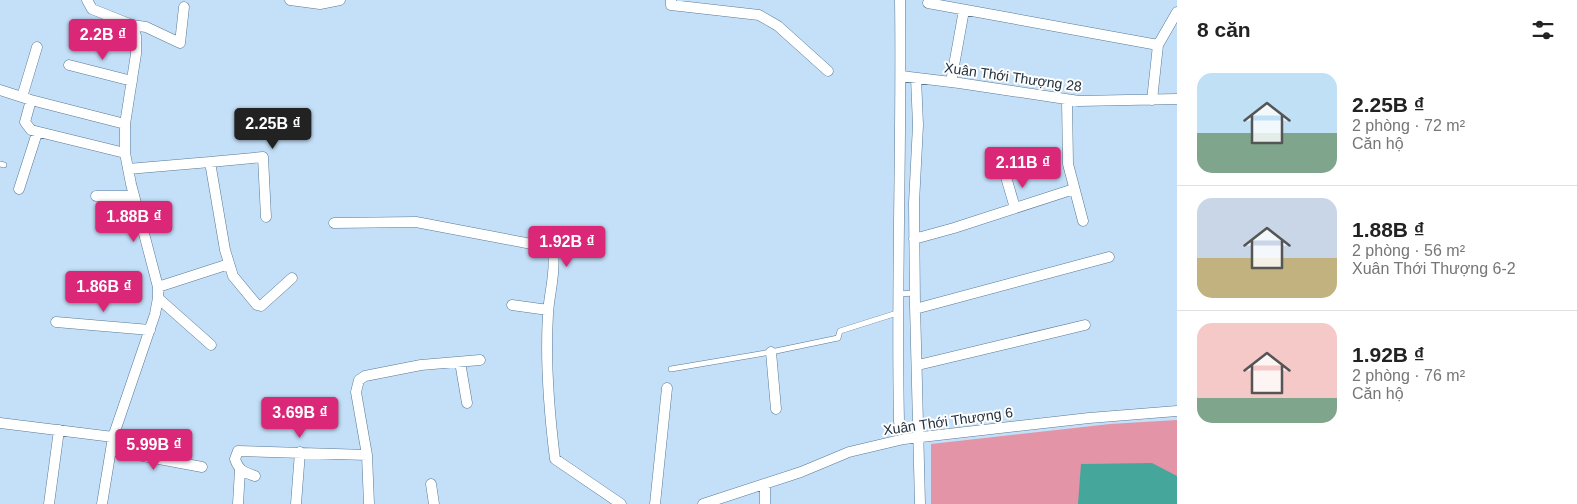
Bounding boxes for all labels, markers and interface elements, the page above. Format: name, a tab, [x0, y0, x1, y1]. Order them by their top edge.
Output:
icon: filters	[1529, 16, 1557, 44]
pin: 2.2B ₫	[62, 18, 144, 61]
text: 8 căn	[1197, 18, 1251, 41]
text: 2.2B ₫	[80, 26, 126, 43]
street label: Xuân Thới Thượng 28	[943, 59, 1083, 95]
icon: home	[1237, 93, 1297, 153]
text: 2.25B ₫	[1352, 93, 1425, 116]
pin: 2.25B ₫	[227, 108, 319, 150]
text: 2.25B ₫	[245, 115, 301, 132]
text: 2 phòng · 72 m²	[1352, 117, 1465, 134]
text: Căn hộ	[1352, 135, 1404, 152]
pin: 2.11B ₫	[977, 146, 1069, 189]
text: 2.11B ₫	[996, 154, 1050, 171]
pin: 1.88B ₫	[88, 200, 180, 243]
text: 1.88B ₫	[106, 208, 162, 225]
icon: home	[1237, 218, 1297, 278]
text: 1.88B ₫	[1352, 218, 1425, 241]
pin: 1.92B ₫	[521, 226, 613, 268]
text: 1.92B ₫	[539, 233, 595, 250]
text: 2 phòng · 56 m²	[1352, 242, 1465, 259]
text: Xuân Thới Thượng 6-2	[1352, 260, 1516, 277]
pin: 1.86B ₫	[58, 270, 150, 313]
text: 1.86B ₫	[76, 278, 132, 295]
icon: home	[1237, 343, 1297, 403]
text: 1.92B ₫	[1352, 343, 1425, 366]
text: 2 phòng · 76 m²	[1352, 367, 1465, 384]
text: Căn hộ	[1352, 385, 1404, 402]
pin: 3.69B ₫	[254, 396, 346, 439]
text: 3.69B ₫	[272, 404, 328, 421]
street label: Xuân Thới Thượng 6	[882, 404, 1014, 438]
pin: 5.99B ₫	[108, 428, 200, 471]
text: 5.99B ₫	[126, 436, 182, 453]

